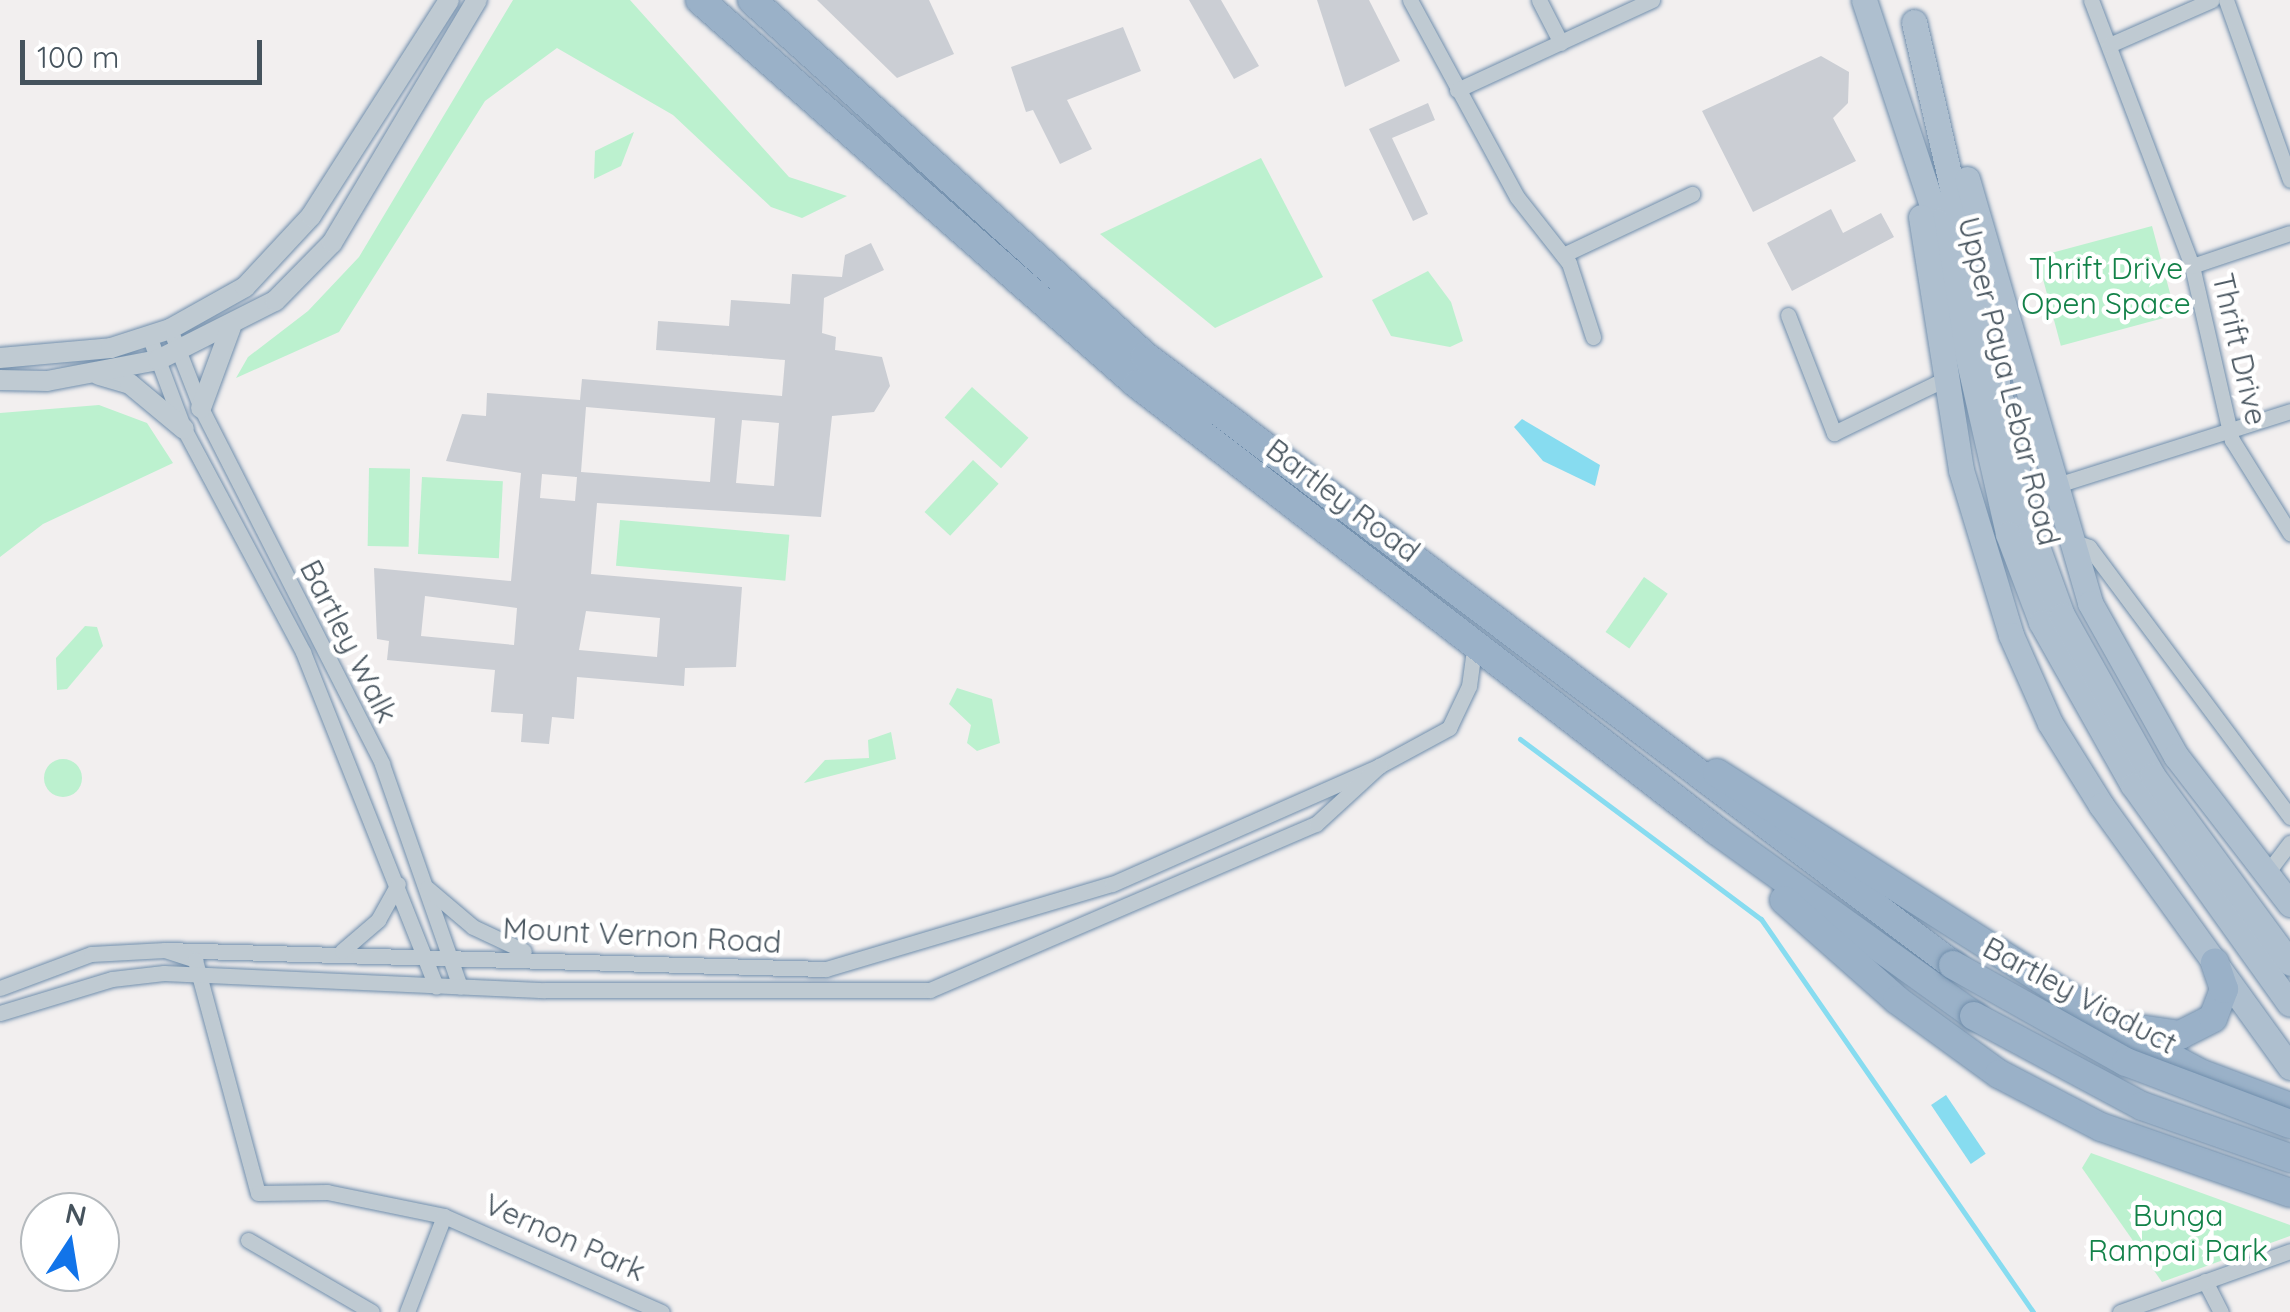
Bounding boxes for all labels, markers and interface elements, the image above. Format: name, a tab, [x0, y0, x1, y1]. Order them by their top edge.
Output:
scale bar	[25, 20, 268, 82]
text: 100 m	[37, 38, 119, 76]
street label: Upper Paya Lebar Road	[1951, 213, 2067, 549]
park label: Thrift Drive Open Space	[2021, 250, 2191, 320]
street label: Thrift Drive	[2205, 270, 2275, 428]
street label: Bartley Road	[1259, 431, 1427, 569]
street label: Bartley Walk	[293, 554, 405, 728]
street label: Mount Vernon Road	[502, 910, 782, 960]
street label: Bartley Viaduct	[1977, 929, 2183, 1061]
street label: Vernon Park	[479, 1186, 651, 1288]
north arrow	[20, 1192, 120, 1292]
text: N	[62, 1195, 90, 1233]
park label: Bunga Rampai Park	[2088, 1197, 2268, 1268]

